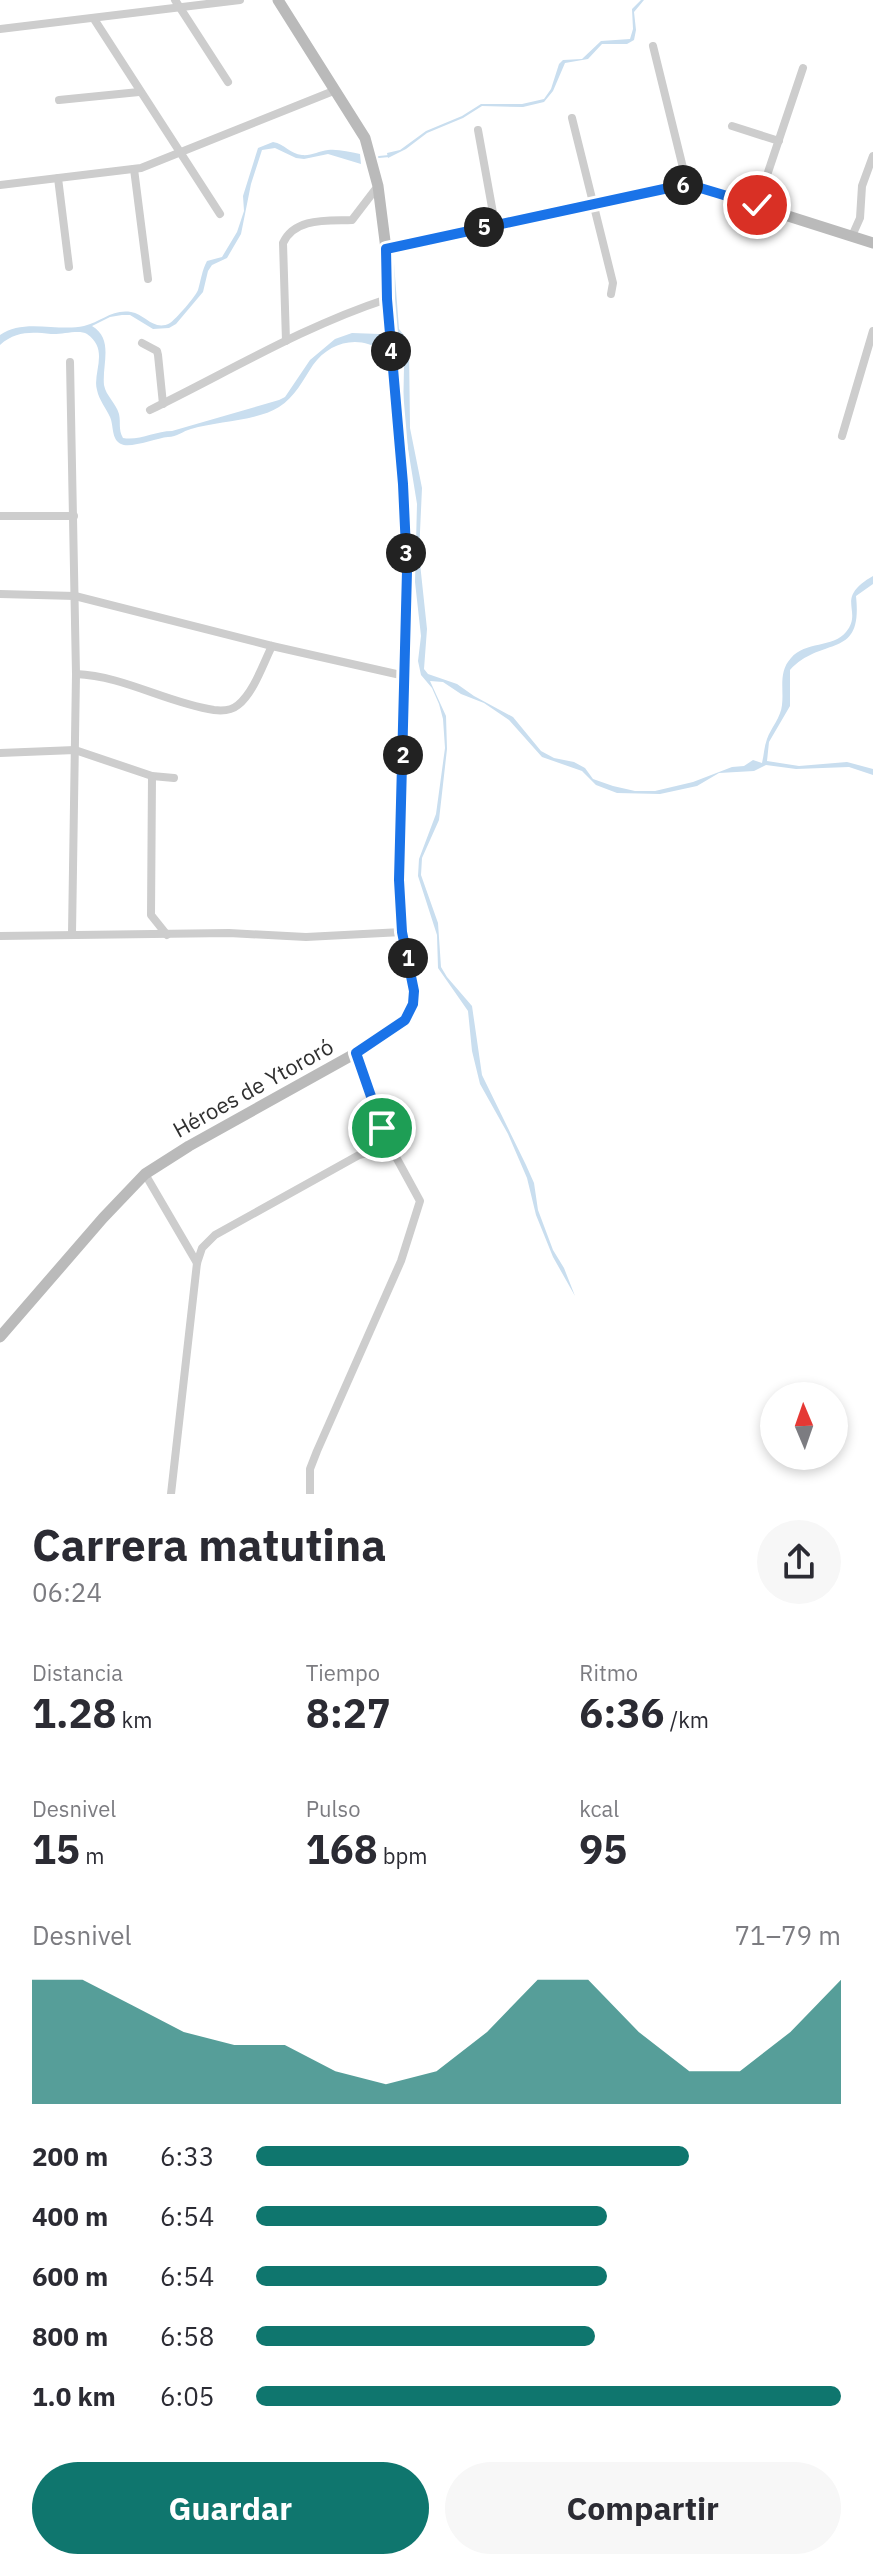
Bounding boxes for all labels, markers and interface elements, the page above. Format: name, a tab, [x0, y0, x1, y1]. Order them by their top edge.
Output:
pin: 6	[663, 165, 703, 205]
text: 6	[676, 170, 690, 199]
pin	[723, 171, 791, 239]
icon: check	[735, 183, 779, 227]
pin: 5	[464, 207, 504, 247]
text: 5	[477, 212, 491, 241]
pin: 4	[371, 331, 411, 371]
text: 4	[384, 336, 398, 365]
pin: 3	[386, 533, 426, 573]
text: 3	[399, 538, 413, 567]
pin: 2	[383, 735, 423, 775]
text: 2	[396, 740, 410, 769]
pin: 1	[388, 938, 428, 978]
text: 1	[401, 943, 415, 972]
street label: Héroes de Ytororó	[167, 1031, 338, 1144]
pin	[348, 1094, 416, 1162]
icon: arrive	[360, 1106, 404, 1150]
north arrow	[760, 1382, 848, 1470]
map controls	[760, 1382, 848, 1470]
text: Carrera matutina	[32, 1516, 386, 1573]
button: share	[757, 1520, 841, 1604]
text: 06:24	[32, 1575, 102, 1609]
text: Distancia	[32, 1658, 123, 1687]
text: Tiempo	[306, 1658, 380, 1687]
text: Ritmo	[579, 1658, 638, 1687]
text: 1.28	[32, 1687, 116, 1739]
text: 8:27	[306, 1687, 391, 1739]
text: 6:36	[579, 1687, 665, 1739]
text: km	[116, 1705, 152, 1734]
text: /km	[665, 1705, 709, 1734]
text: Desnivel	[32, 1794, 116, 1823]
text: Pulso	[306, 1794, 361, 1823]
text: kcal	[579, 1794, 619, 1823]
text: 15	[32, 1823, 80, 1875]
text: 168	[306, 1823, 378, 1875]
text: 95	[579, 1823, 627, 1875]
text: m	[80, 1841, 104, 1870]
text: bpm	[378, 1841, 428, 1870]
text: Desnivel	[32, 1918, 132, 1952]
text: 71–79 m	[734, 1918, 841, 1952]
text: 200 m	[32, 2139, 108, 2173]
text: 6:33	[160, 2139, 214, 2173]
text: 400 m	[32, 2199, 108, 2233]
text: 6:54	[160, 2199, 214, 2233]
text: 600 m	[32, 2259, 108, 2293]
text: 6:54	[160, 2259, 214, 2293]
text: 800 m	[32, 2319, 108, 2353]
text: 6:58	[160, 2319, 214, 2353]
text: 1.0 km	[32, 2379, 116, 2413]
text: 6:05	[160, 2379, 214, 2413]
button: Guardar	[32, 2462, 429, 2554]
button: Compartir	[445, 2462, 841, 2554]

